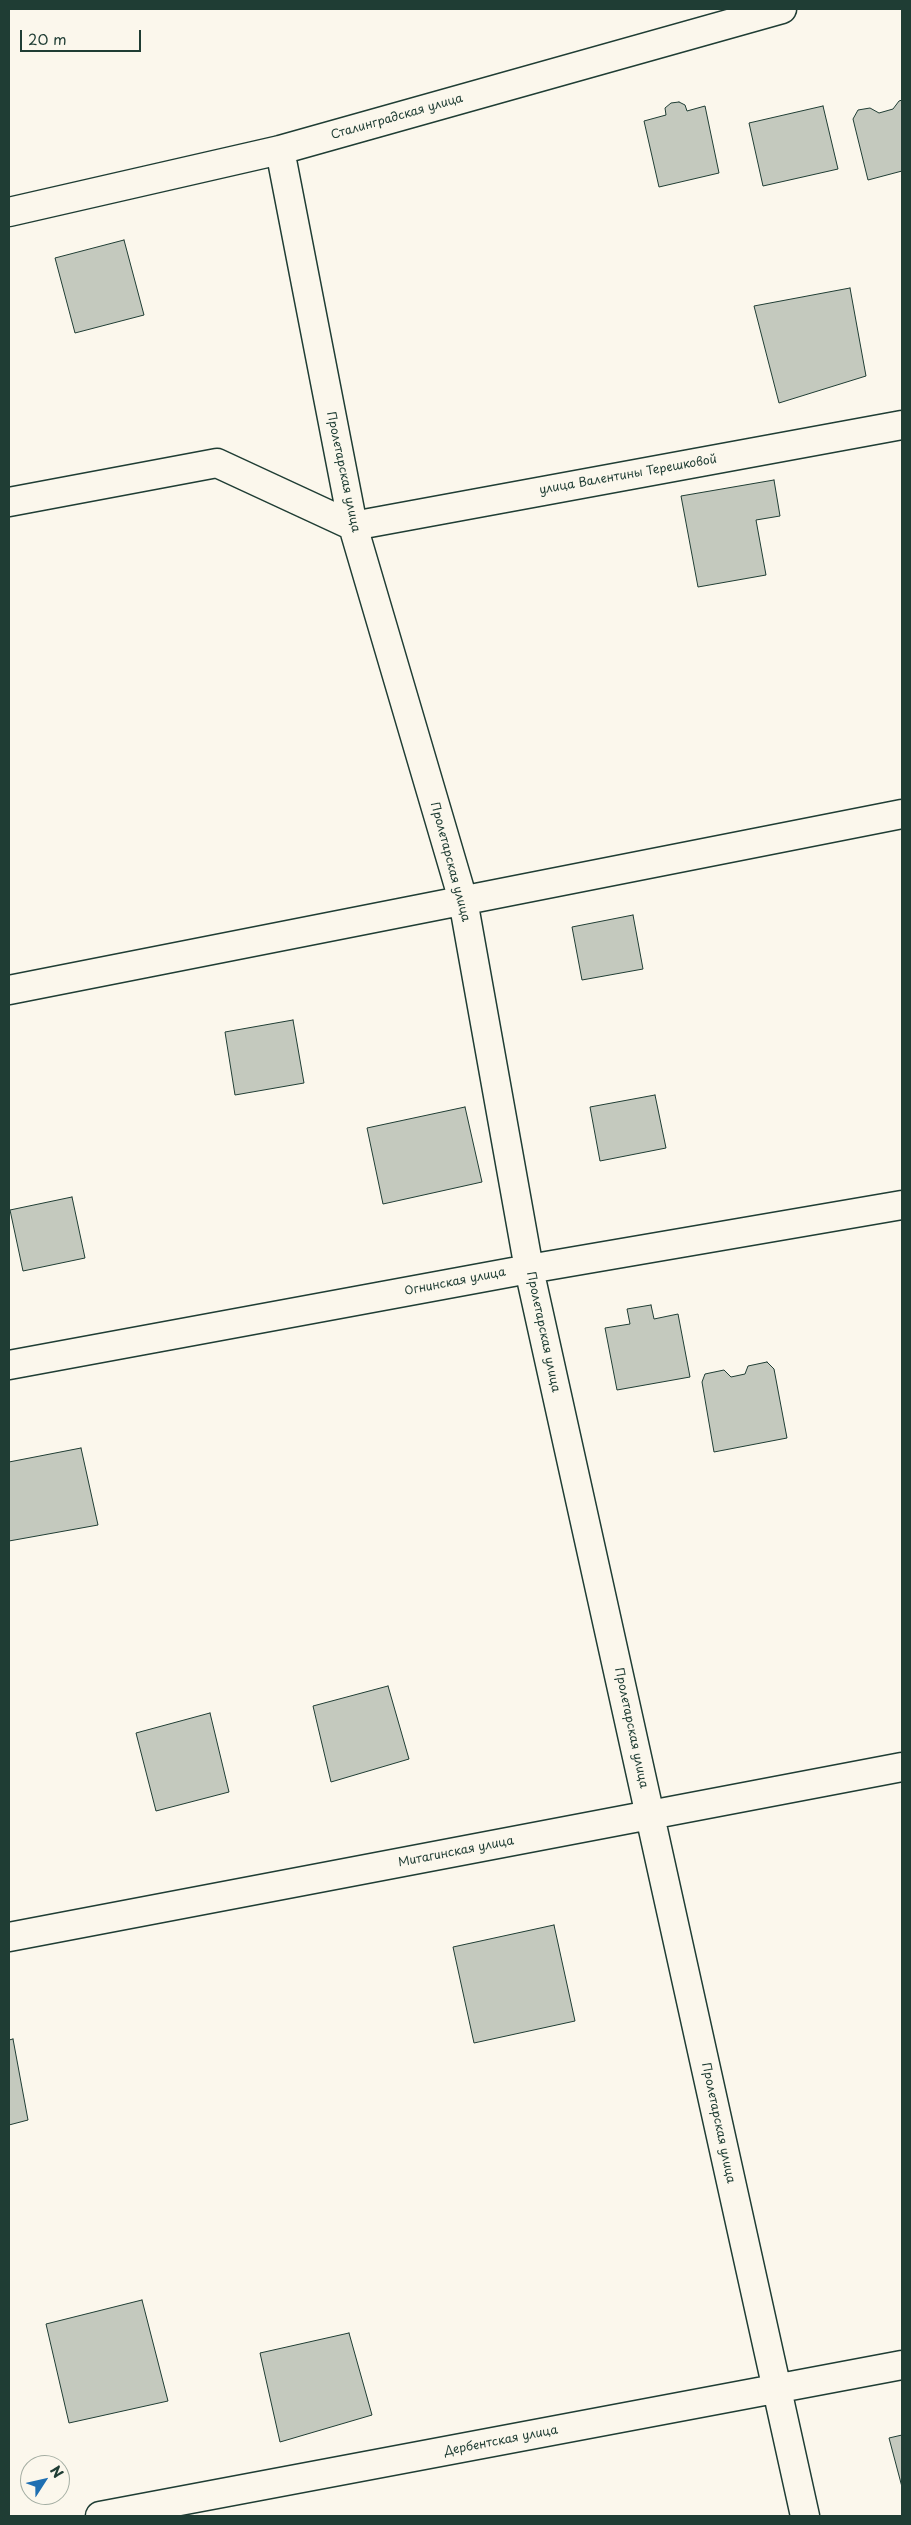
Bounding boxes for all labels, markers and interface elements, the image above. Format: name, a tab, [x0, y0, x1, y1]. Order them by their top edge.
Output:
scale bar	[22, 20, 144, 52]
text: 20 m	[28, 27, 67, 50]
street label: Сталинградская улица	[329, 91, 465, 143]
street label: Пролетарская улица	[323, 410, 363, 534]
street label: улица Валентины Терешковой	[538, 452, 718, 498]
street label: Пролетарская улица	[427, 801, 473, 923]
street label: Огнинская улица	[403, 1265, 507, 1299]
street label: Пролетарская улица	[523, 1270, 563, 1394]
street label: Пролетарская улица	[611, 1666, 651, 1790]
street label: Митагинская улица	[397, 1834, 515, 1870]
street label: Пролетарская улица	[698, 2061, 738, 2185]
street label: Дербентская улица	[443, 2423, 559, 2459]
north arrow	[20, 2455, 70, 2505]
text: N	[45, 2461, 69, 2482]

